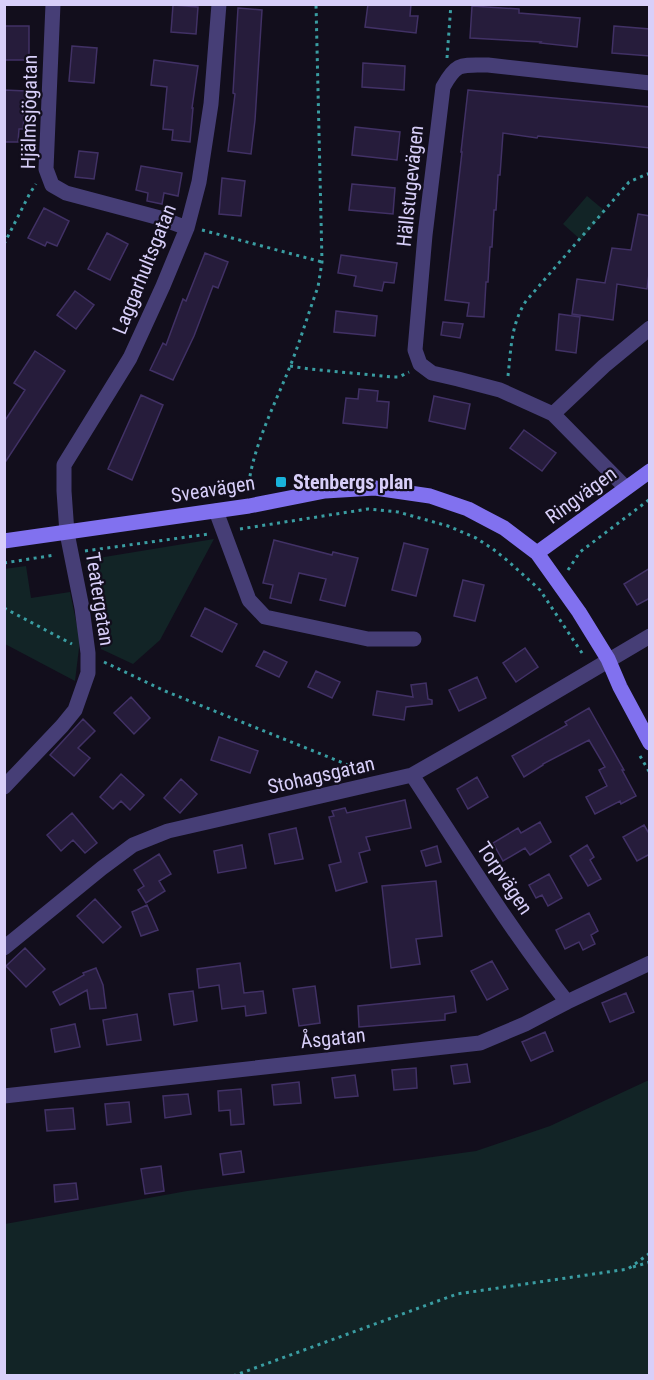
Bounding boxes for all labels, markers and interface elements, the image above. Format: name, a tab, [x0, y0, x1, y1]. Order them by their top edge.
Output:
street label: Hjälmsjögatan	[16, 55, 42, 169]
street label: Hällstugevägen	[392, 124, 428, 248]
street label: Laggarhultsgatan	[107, 200, 181, 338]
street label: Ringvägen	[541, 461, 621, 529]
place label: Stenbergs plan	[293, 470, 413, 494]
street label: Sveavägen	[169, 471, 257, 507]
marker: Stenbergs plan	[274, 475, 288, 489]
street label: Teatergatan	[81, 551, 119, 647]
street label: Stohagsgatan	[265, 751, 377, 799]
street label: Torpvägen	[472, 837, 538, 919]
street label: Åsgatan	[299, 1023, 367, 1053]

